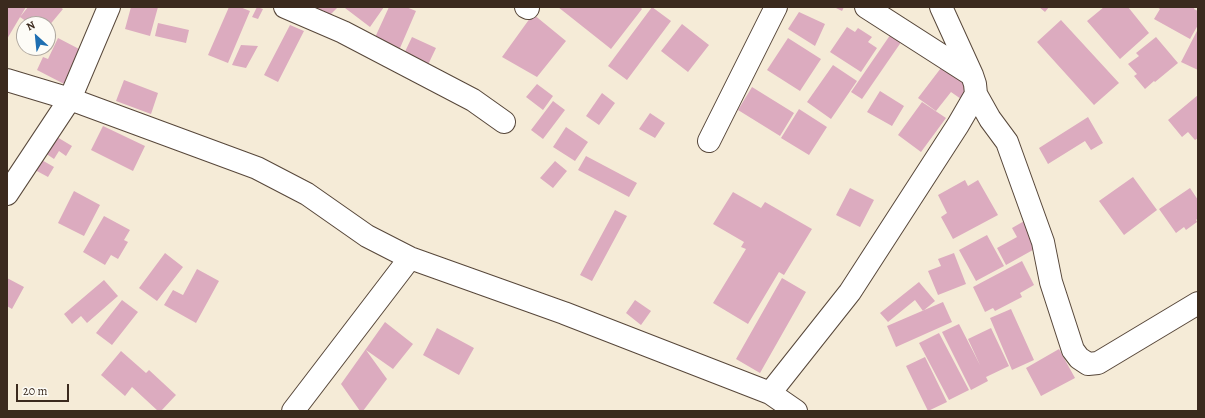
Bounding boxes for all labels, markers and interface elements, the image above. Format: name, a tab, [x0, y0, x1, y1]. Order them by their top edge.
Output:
north arrow	[16, 16, 56, 56]
text: N	[24, 17, 38, 34]
scale bar	[18, 376, 71, 402]
text: 20 m	[23, 383, 47, 399]

